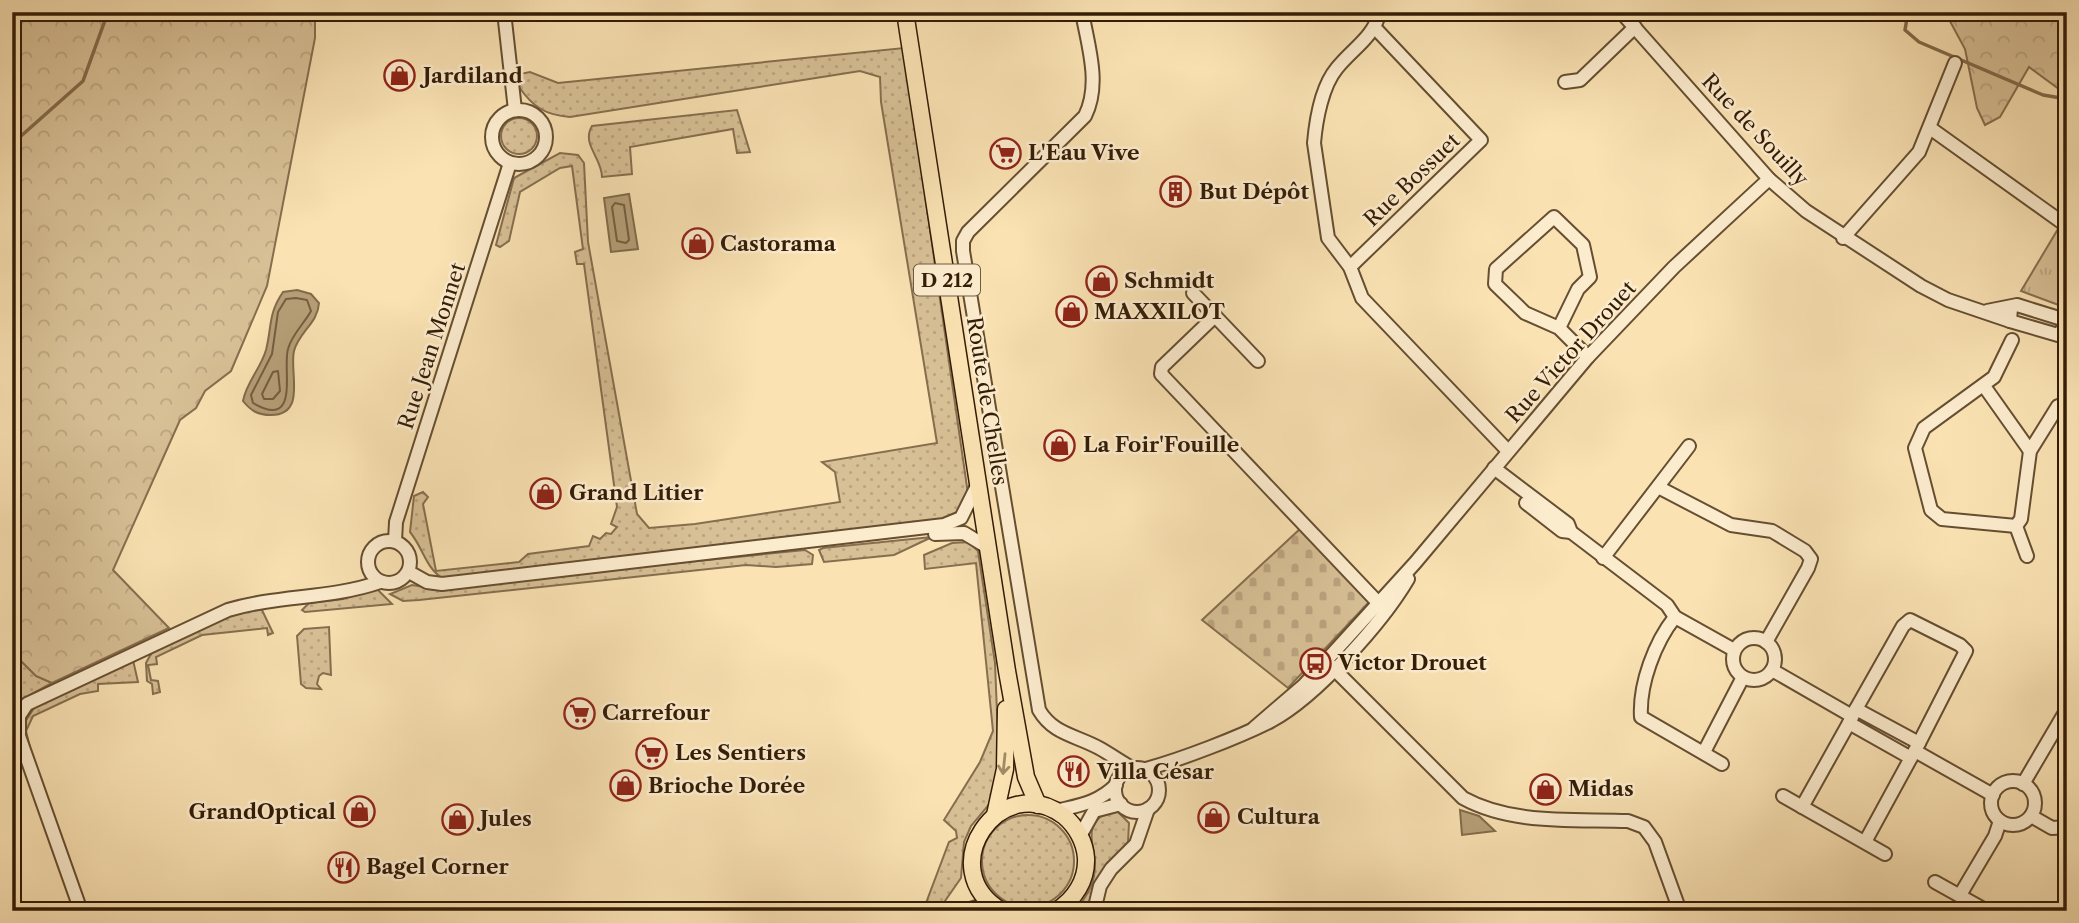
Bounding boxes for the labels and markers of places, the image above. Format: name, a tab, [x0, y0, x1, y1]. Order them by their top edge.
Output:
shop icon: Jardiland	[383, 59, 417, 93]
place label: Jardiland	[419, 63, 523, 88]
supermarket icon: L'Eau Vive	[988, 136, 1022, 170]
place label: L'Eau Vive	[1028, 140, 1139, 165]
building icon: But Dépôt	[1159, 175, 1193, 209]
place label: But Dépôt	[1199, 179, 1309, 204]
shop icon: Castorama	[680, 227, 714, 261]
place label: Castorama	[720, 231, 837, 256]
shop icon: Schmidt	[1084, 264, 1118, 298]
place label: Schmidt	[1124, 268, 1215, 293]
shop icon: MAXXILOT	[1054, 295, 1088, 329]
place label: MAXXILOT	[1094, 299, 1225, 324]
shop icon: La Foir'Fouille	[1043, 428, 1077, 462]
place label: La Foir'Fouille	[1083, 432, 1239, 457]
shop icon: Grand Litier	[529, 476, 563, 510]
place label: Grand Litier	[569, 480, 704, 505]
bus stop icon: Victor Drouet	[1298, 646, 1332, 680]
place label: Victor Drouet	[1337, 650, 1487, 675]
supermarket icon: Carrefour	[562, 696, 596, 730]
place label: Carrefour	[602, 700, 711, 725]
supermarket icon: Les Sentiers	[635, 736, 669, 770]
place label: Les Sentiers	[675, 740, 806, 765]
restaurant icon: Villa César	[1057, 755, 1091, 789]
place label: Villa César	[1096, 759, 1215, 784]
shop icon: Brioche Dorée	[608, 769, 642, 803]
shop icon: Midas	[1528, 772, 1562, 806]
place label: Brioche Dorée	[648, 773, 805, 798]
place label: Midas	[1568, 776, 1634, 801]
shop icon: GrandOptical	[342, 795, 376, 829]
place label: GrandOptical	[189, 799, 336, 824]
shop icon: Cultura	[1197, 800, 1231, 834]
shop icon: Jules	[440, 802, 474, 836]
place label: Cultura	[1237, 804, 1321, 829]
place label: Jules	[476, 806, 532, 831]
restaurant icon: Bagel Corner	[326, 850, 360, 884]
place label: Bagel Corner	[366, 854, 509, 879]

